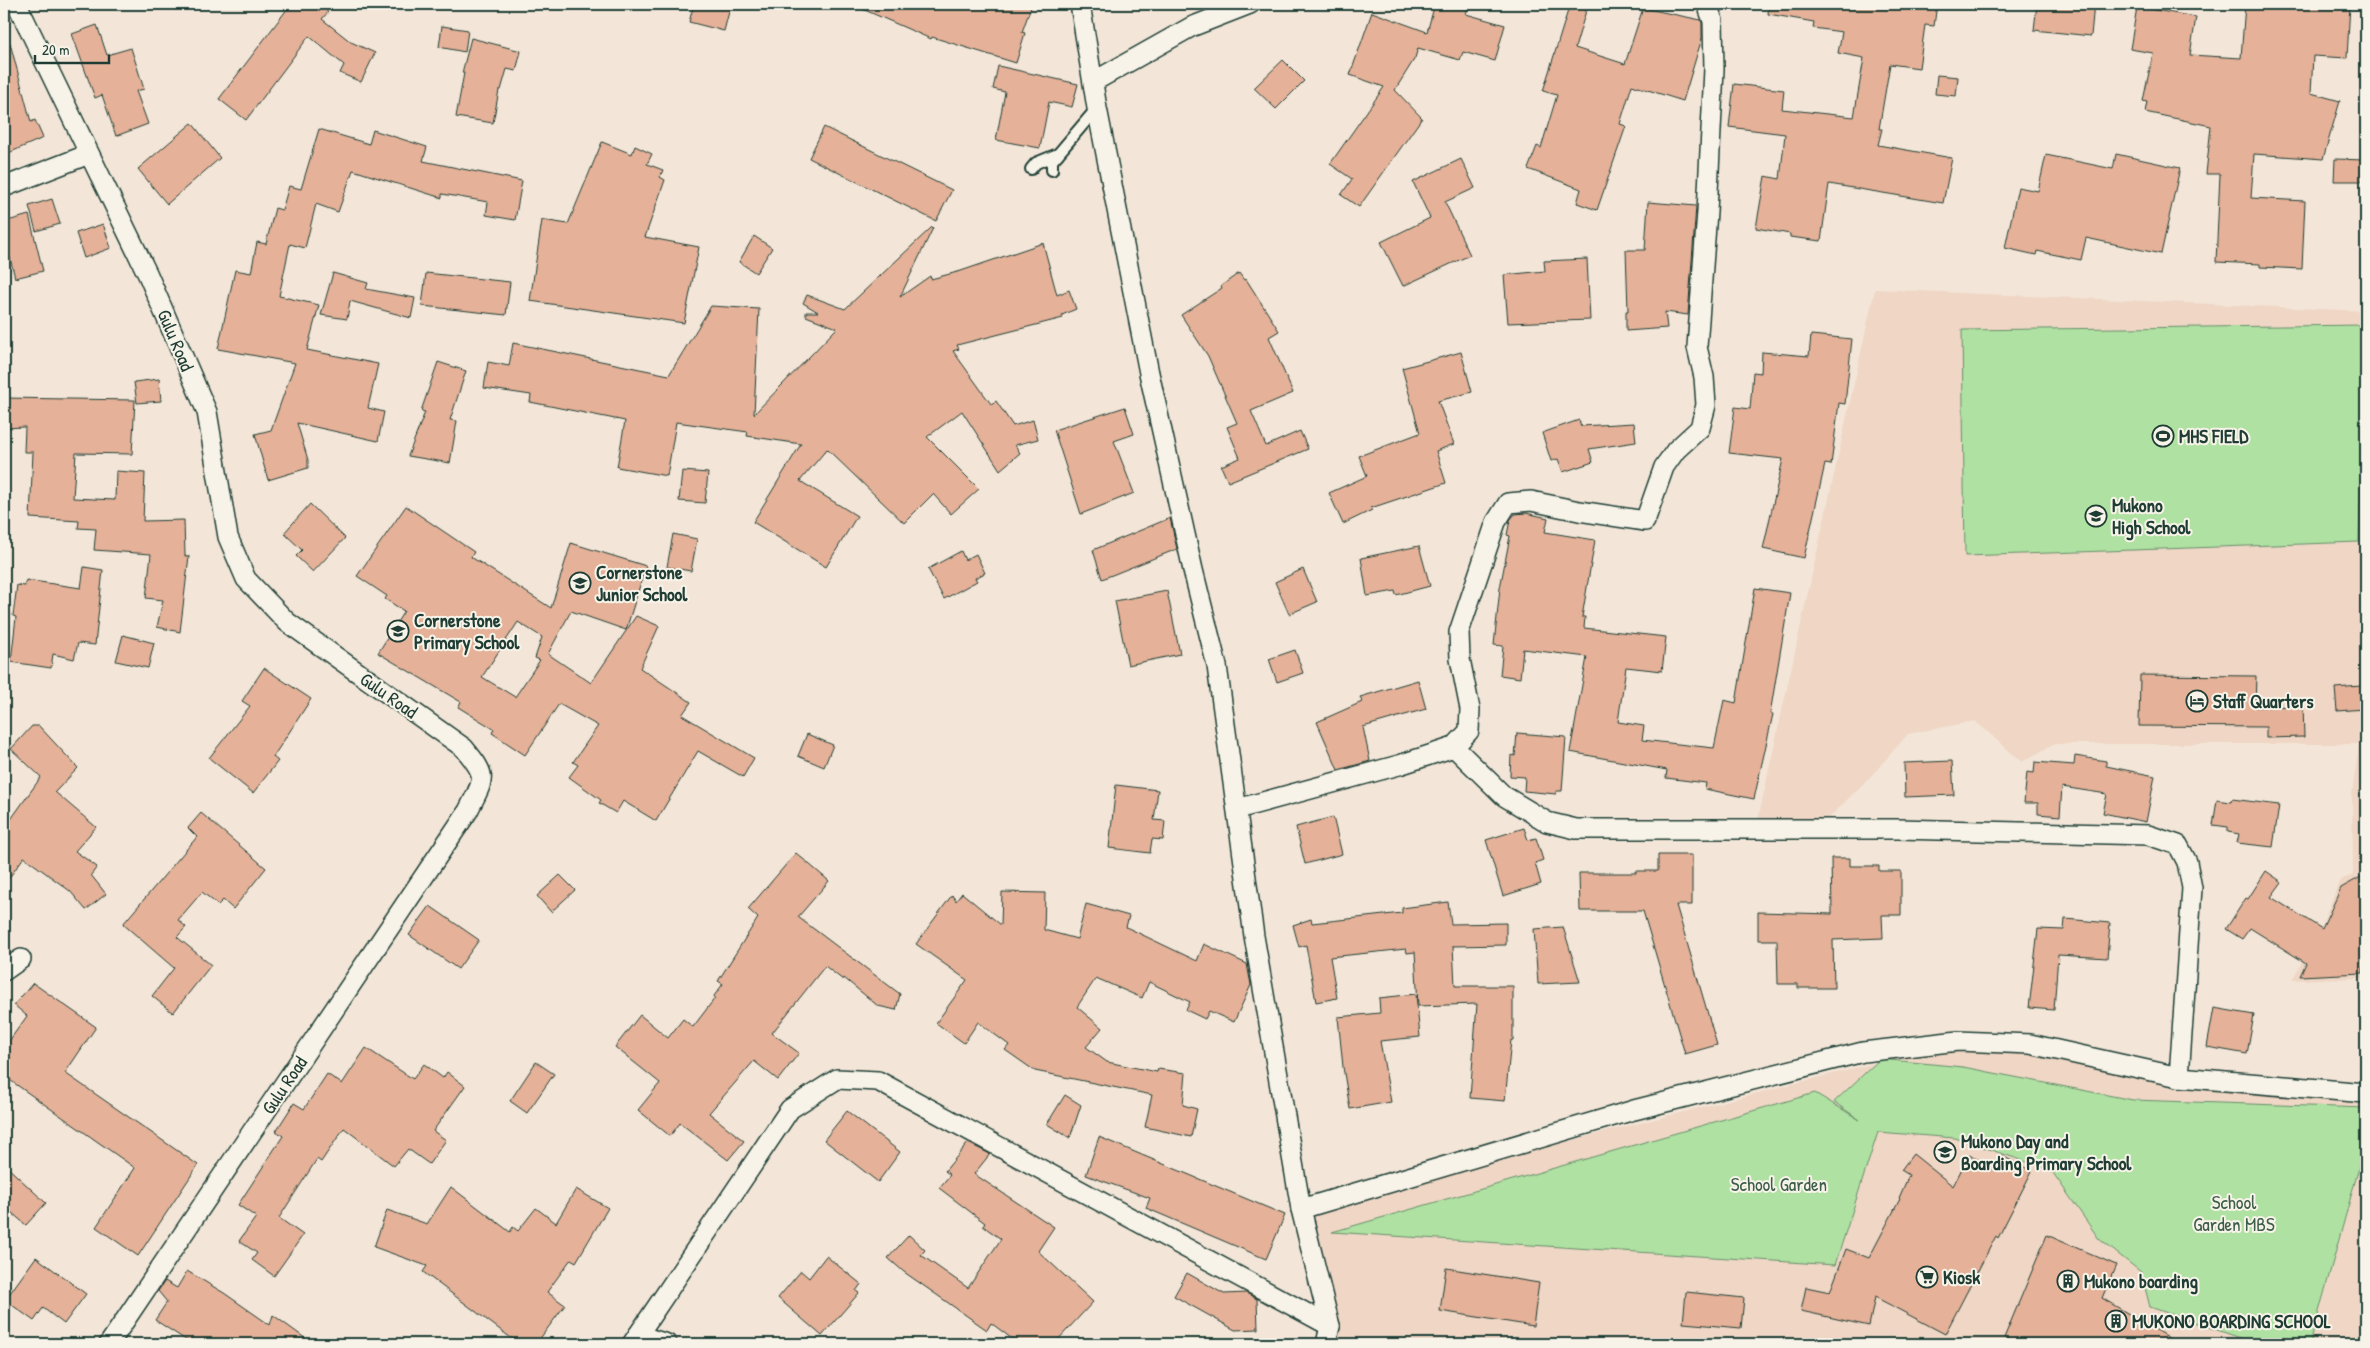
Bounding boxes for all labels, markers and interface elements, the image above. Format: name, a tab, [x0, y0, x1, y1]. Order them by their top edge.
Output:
scale bar	[35, 32, 109, 64]
text: 20 m	[42, 39, 69, 60]
street label: Gulu Road	[151, 305, 201, 375]
place label: MHS FIELD	[2179, 423, 2249, 449]
sports icon: MHS FIELD	[2151, 424, 2175, 448]
place label: Mukono High School	[2112, 492, 2191, 541]
school or university icon: Mukono High School	[2084, 504, 2108, 528]
place label: Cornerstone Junior School	[596, 559, 688, 607]
school or university icon: Cornerstone Junior School	[568, 571, 592, 595]
place label: Cornerstone Primary School	[414, 607, 520, 656]
school or university icon: Cornerstone Primary School	[386, 619, 410, 643]
street label: Gulu Road	[355, 666, 424, 725]
place label: Staff Quarters	[2213, 688, 2314, 714]
hotel icon: Staff Quarters	[2185, 689, 2209, 713]
street label: Gulu Road	[255, 1050, 313, 1119]
place label: Mukono Day and Boarding Primary School	[1961, 1128, 2132, 1177]
school or university icon: Mukono Day and Boarding Primary School	[1933, 1140, 1957, 1164]
park label: School Garden	[1731, 1171, 1827, 1197]
park label: School Garden MBS	[2193, 1189, 2275, 1237]
place label: Kiosk	[1943, 1264, 1980, 1290]
supermarket icon: Kiosk	[1915, 1265, 1939, 1289]
place label: Mukono boarding	[2084, 1268, 2199, 1295]
building icon: Mukono boarding	[2056, 1269, 2080, 1293]
place label: MUKONO BOARDING SCHOOL	[2132, 1308, 2331, 1334]
building icon: MUKONO BOARDING SCHOOL	[2104, 1309, 2128, 1333]

